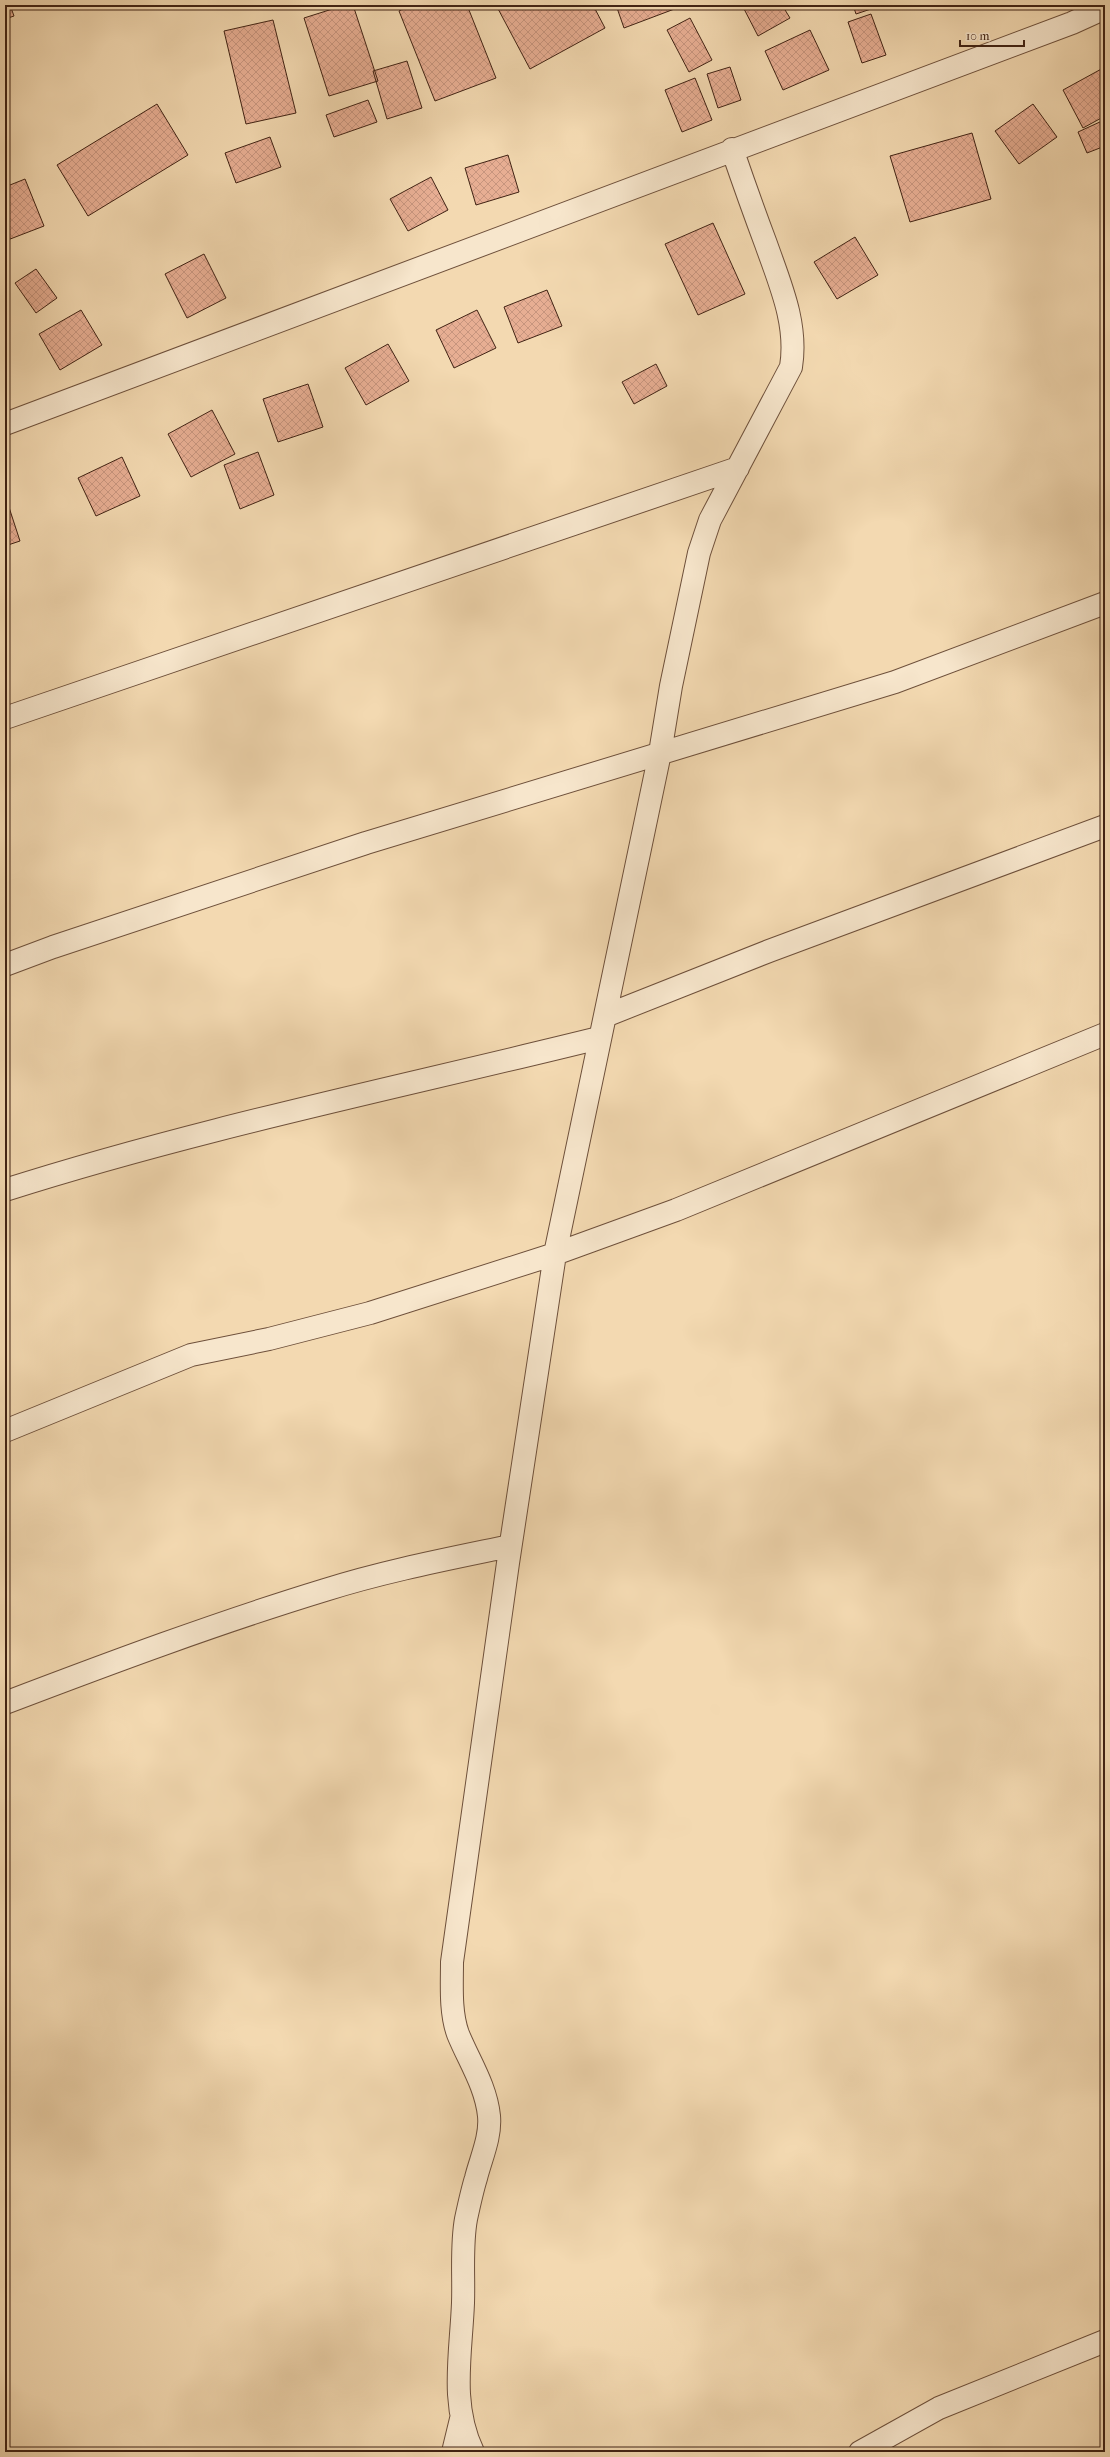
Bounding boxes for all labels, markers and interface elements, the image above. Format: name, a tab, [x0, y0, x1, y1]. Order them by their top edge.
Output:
scale bar	[960, 22, 1024, 48]
text: 10 m	[966, 29, 989, 43]

